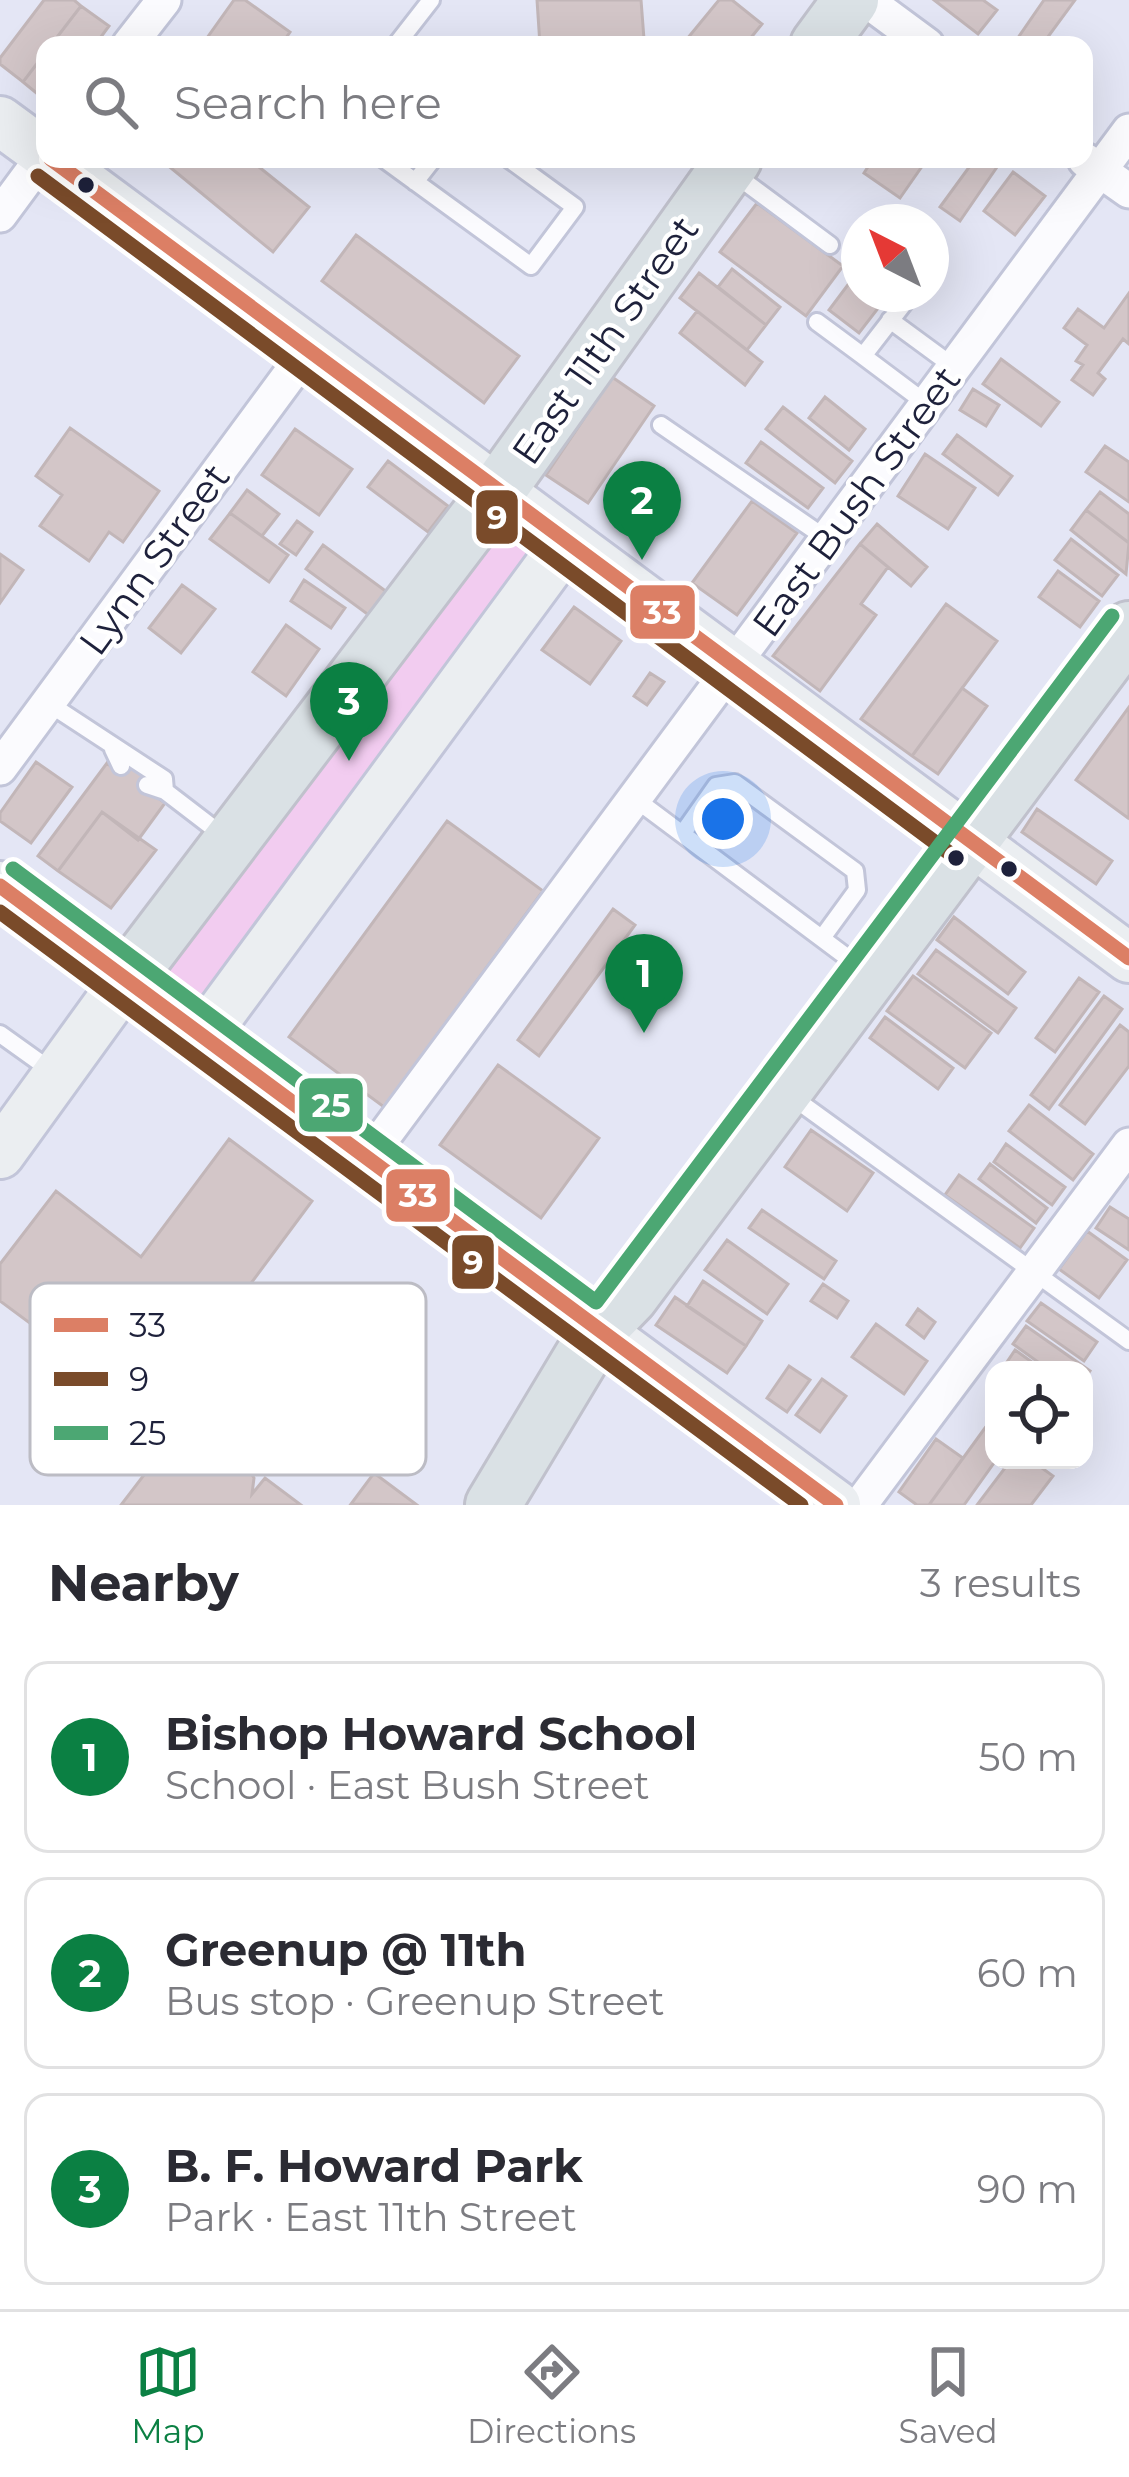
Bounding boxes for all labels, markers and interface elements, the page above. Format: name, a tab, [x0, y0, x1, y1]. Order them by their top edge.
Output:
search box	[36, 36, 1093, 168]
icon: search	[78, 69, 144, 135]
text: Search here	[174, 75, 442, 130]
unlabelled marker	[75, 174, 97, 196]
north arrow	[841, 204, 949, 312]
street label: East 11th Street	[501, 206, 709, 474]
street label: East Bush Street	[742, 356, 970, 646]
street label: Lynn Street	[68, 454, 240, 664]
pin: 2	[603, 461, 681, 560]
line badge: 9	[474, 488, 520, 546]
text: 9	[486, 497, 508, 537]
line badge: 33	[628, 583, 697, 641]
text: 33	[642, 592, 681, 632]
pin: 3	[310, 662, 388, 761]
your location	[693, 789, 753, 849]
unlabelled marker	[945, 847, 967, 869]
unlabelled marker	[998, 858, 1020, 880]
pin: 1	[605, 934, 683, 1033]
line badge: 25	[297, 1076, 365, 1134]
text: 25	[311, 1085, 351, 1125]
line badge: 33	[384, 1167, 452, 1224]
text: 33	[398, 1175, 437, 1215]
line badge: 9	[450, 1233, 496, 1291]
text: 9	[462, 1242, 484, 1282]
legend	[30, 1283, 426, 1475]
text: 33	[129, 1305, 166, 1345]
text: 9	[129, 1359, 149, 1399]
map controls	[985, 1361, 1093, 1469]
button: locate	[985, 1361, 1093, 1469]
text: 25	[129, 1413, 166, 1453]
text: Nearby	[48, 1552, 239, 1614]
text: 3 results	[920, 1559, 1081, 1607]
text: Bishop Howard School	[165, 1706, 697, 1761]
text: 1	[82, 1733, 98, 1781]
text: 50 m	[979, 1733, 1078, 1781]
text: School · East Bush Street	[165, 1761, 650, 1809]
text: Greenup @ 11th	[165, 1922, 527, 1977]
text: 2	[78, 1949, 102, 1997]
text: 60 m	[977, 1949, 1078, 1997]
text: Bus stop · Greenup Street	[165, 1977, 665, 2025]
text: B. F. Howard Park	[165, 2138, 583, 2193]
text: 3	[78, 2165, 102, 2213]
text: 90 m	[977, 2165, 1078, 2213]
text: Park · East 11th Street	[165, 2193, 577, 2241]
tab: Map	[131, 2339, 205, 2451]
tab: Directions	[467, 2339, 636, 2451]
tab: Saved	[899, 2339, 998, 2451]

